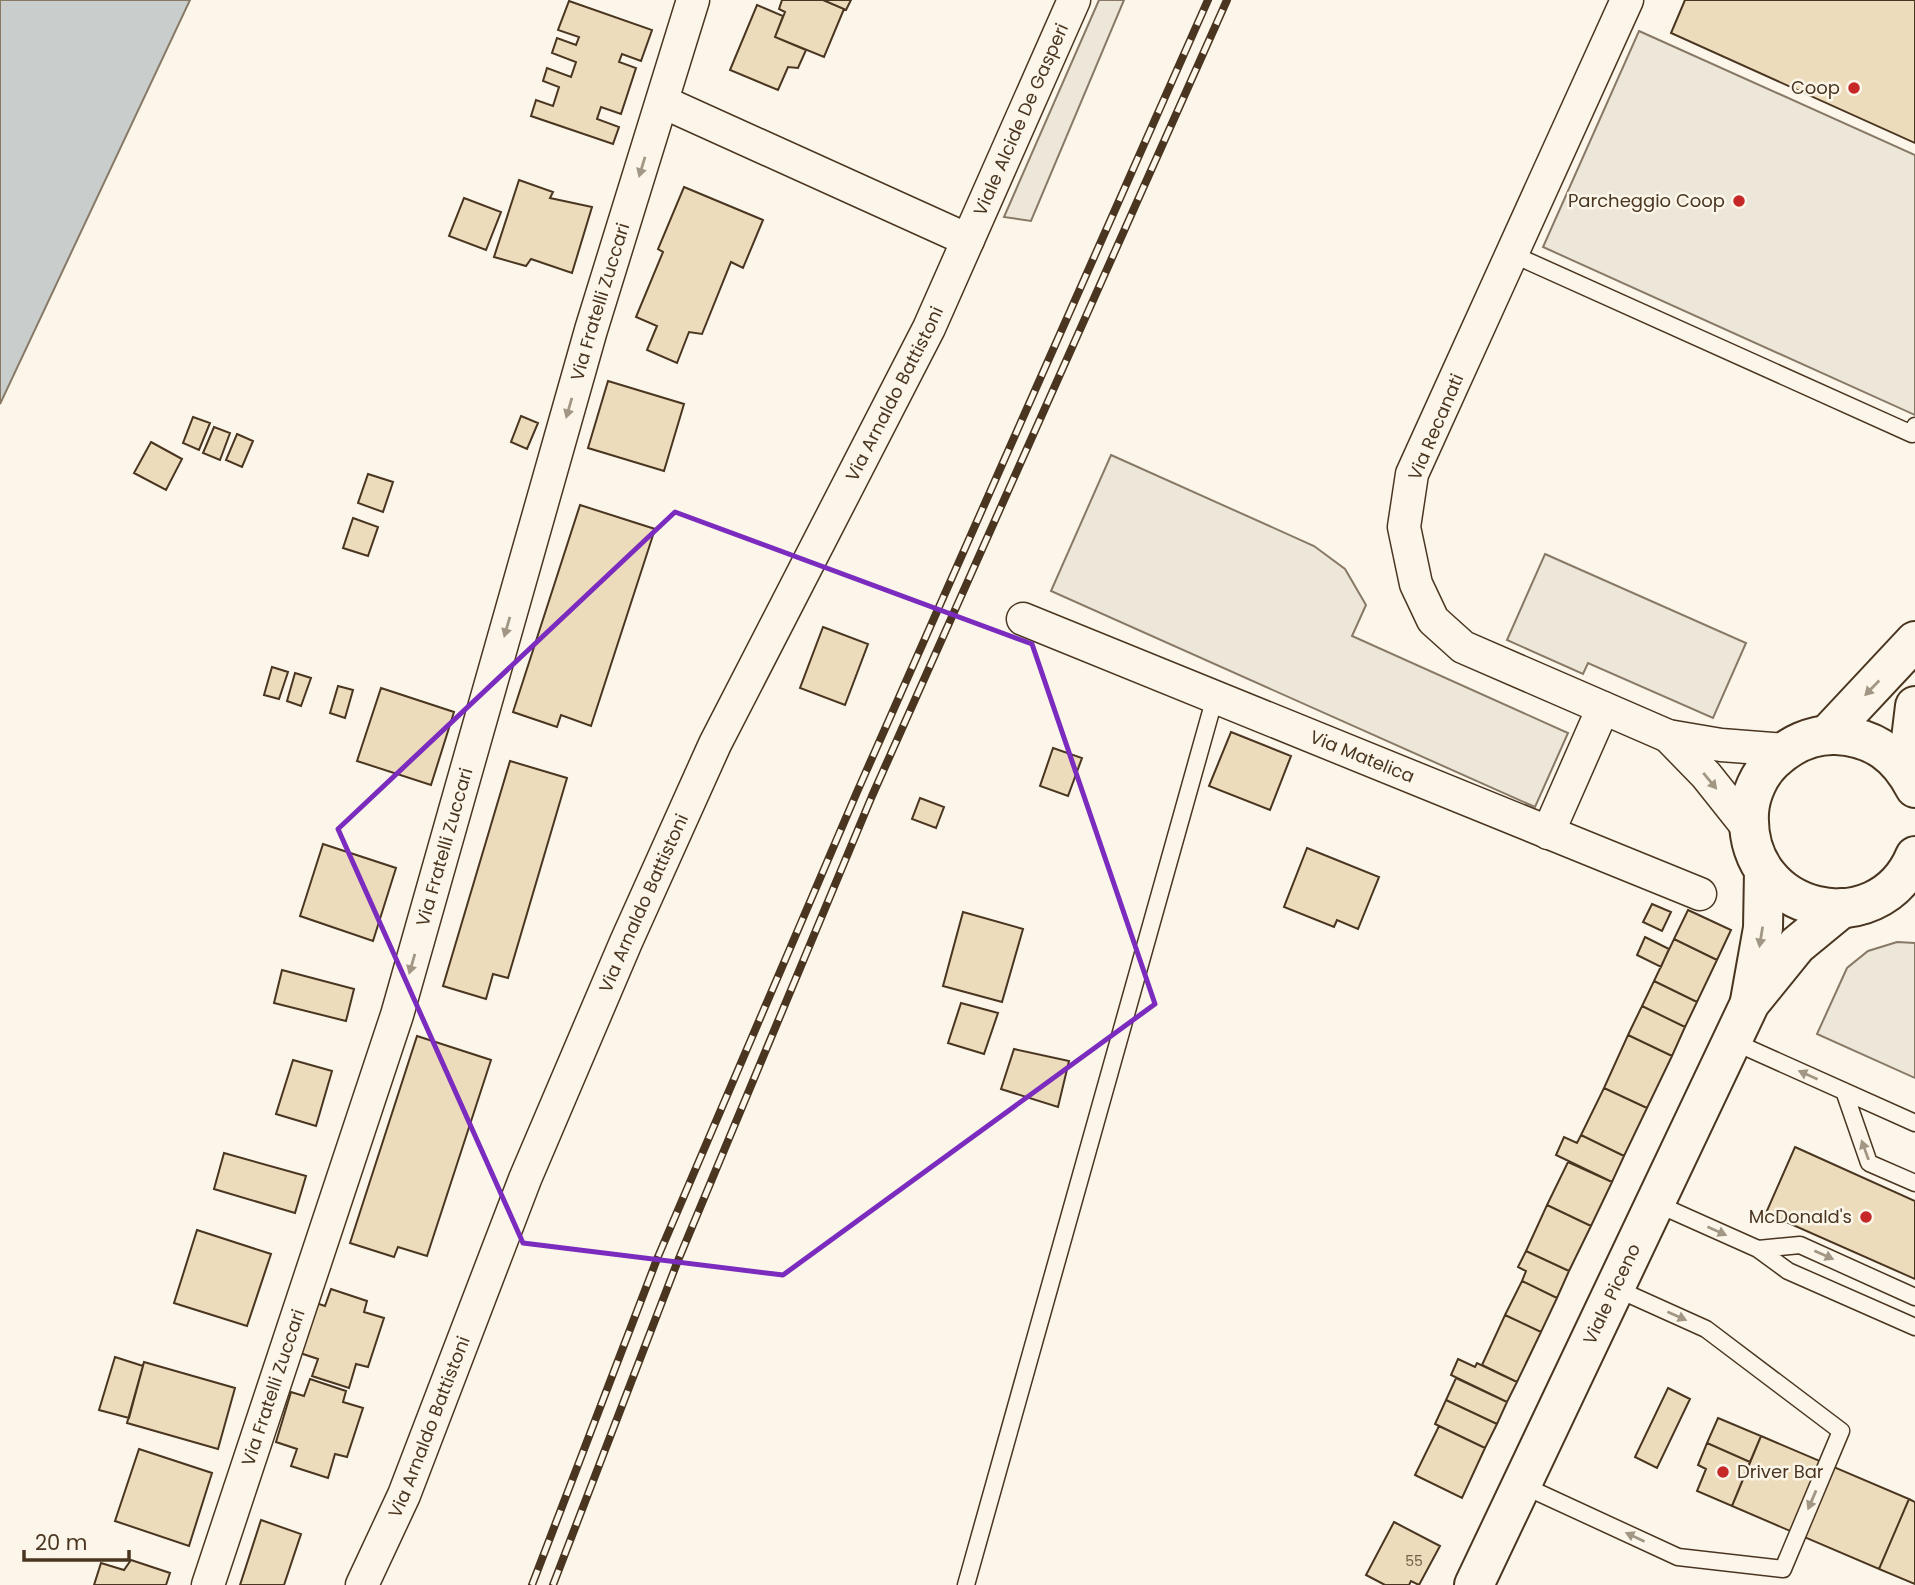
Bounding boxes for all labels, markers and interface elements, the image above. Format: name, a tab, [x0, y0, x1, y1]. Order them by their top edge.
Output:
street label: Viale Alcide De Gasperi	[967, 19, 1074, 220]
place label: Coop	[1791, 75, 1840, 100]
marker: Coop	[1846, 80, 1862, 96]
one-way arrow	[637, 157, 647, 178]
place label: Parcheggio Coop	[1568, 188, 1725, 213]
marker: Parcheggio Coop	[1731, 193, 1747, 209]
street label: Via Fratelli Zuccari	[564, 220, 635, 384]
street label: Via Arnaldo Battistoni	[839, 302, 949, 485]
street label: Via Recanati	[1402, 370, 1469, 484]
one-way arrow	[564, 398, 574, 419]
one-way arrow	[502, 617, 512, 638]
one-way arrow	[1864, 679, 1880, 696]
street label: Via Matelica	[1306, 724, 1418, 789]
street label: Via Fratelli Zuccari	[410, 765, 478, 929]
one-way arrow	[1702, 772, 1717, 789]
street label: Via Arnaldo Battistoni	[593, 810, 694, 996]
one-way arrow	[1755, 926, 1766, 948]
one-way arrow	[406, 954, 416, 975]
one-way arrow	[1798, 1069, 1818, 1081]
one-way arrow	[1859, 1140, 1870, 1161]
place label: McDonald's	[1749, 1204, 1852, 1229]
marker: McDonald's	[1858, 1209, 1874, 1225]
one-way arrow	[1707, 1225, 1727, 1237]
street label: Viale Piceno	[1577, 1239, 1646, 1349]
one-way arrow	[1813, 1250, 1834, 1261]
street label: Via Fratelli Zuccari	[235, 1306, 311, 1469]
one-way arrow	[1667, 1310, 1687, 1322]
street label: Via Arnaldo Battistoni	[382, 1332, 476, 1522]
place label: Driver Bar	[1737, 1459, 1824, 1484]
marker: Driver Bar	[1715, 1464, 1731, 1480]
one-way arrow	[1807, 1490, 1818, 1511]
scale bar	[24, 1518, 130, 1562]
text: 20 m	[35, 1528, 88, 1557]
one-way arrow	[1625, 1531, 1645, 1543]
house number: 55	[1405, 1551, 1423, 1571]

